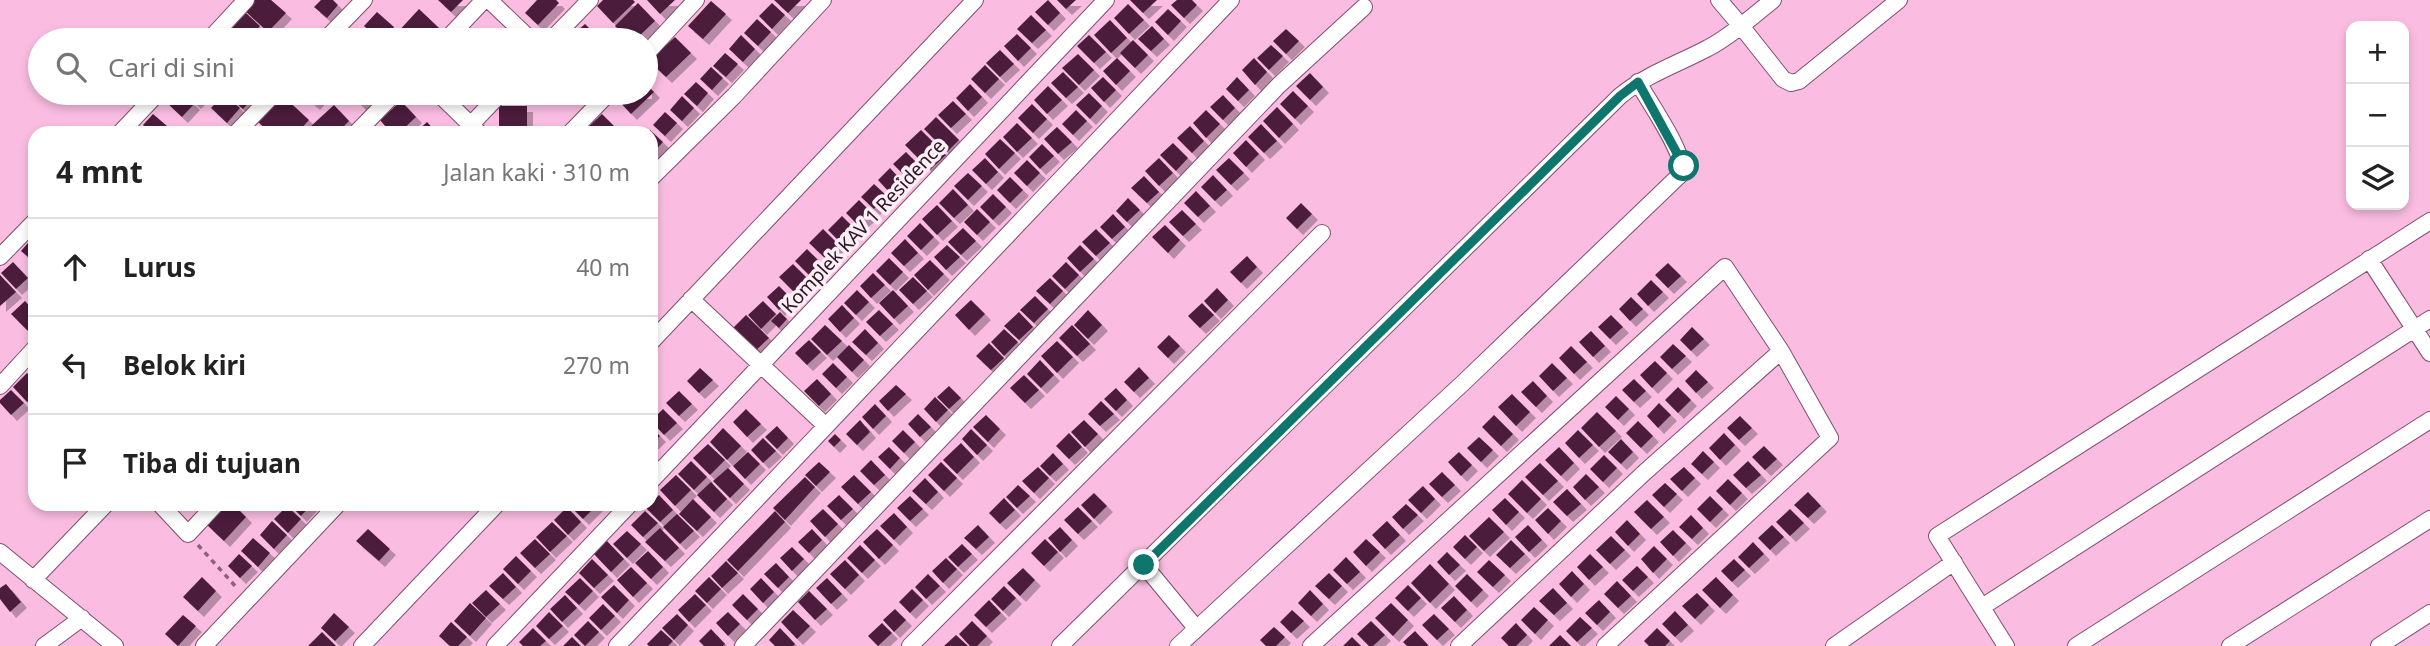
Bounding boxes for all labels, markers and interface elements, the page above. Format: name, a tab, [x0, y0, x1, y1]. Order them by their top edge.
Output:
map controls	[2346, 21, 2409, 210]
button: +	[2346, 21, 2409, 84]
search box	[28, 28, 658, 105]
icon: search	[52, 48, 90, 86]
text: Cari di sini	[108, 49, 235, 85]
button: −	[2346, 84, 2409, 147]
street label: Komplek KAV 1 Residence	[775, 133, 951, 319]
button: layers	[2346, 147, 2409, 210]
route start	[1668, 150, 1699, 181]
text: 4 mnt	[56, 151, 143, 192]
text: Jalan kaki · 310 m	[443, 156, 630, 188]
icon: ahead	[56, 248, 94, 286]
text: Lurus	[123, 249, 196, 285]
text: 40 m	[576, 251, 630, 283]
icon: left	[56, 346, 94, 384]
text: Belok kiri	[123, 347, 246, 383]
text: 270 m	[563, 349, 630, 381]
icon: arrive	[56, 444, 94, 482]
text: Tiba di tujuan	[123, 445, 301, 481]
route end	[1128, 549, 1159, 580]

